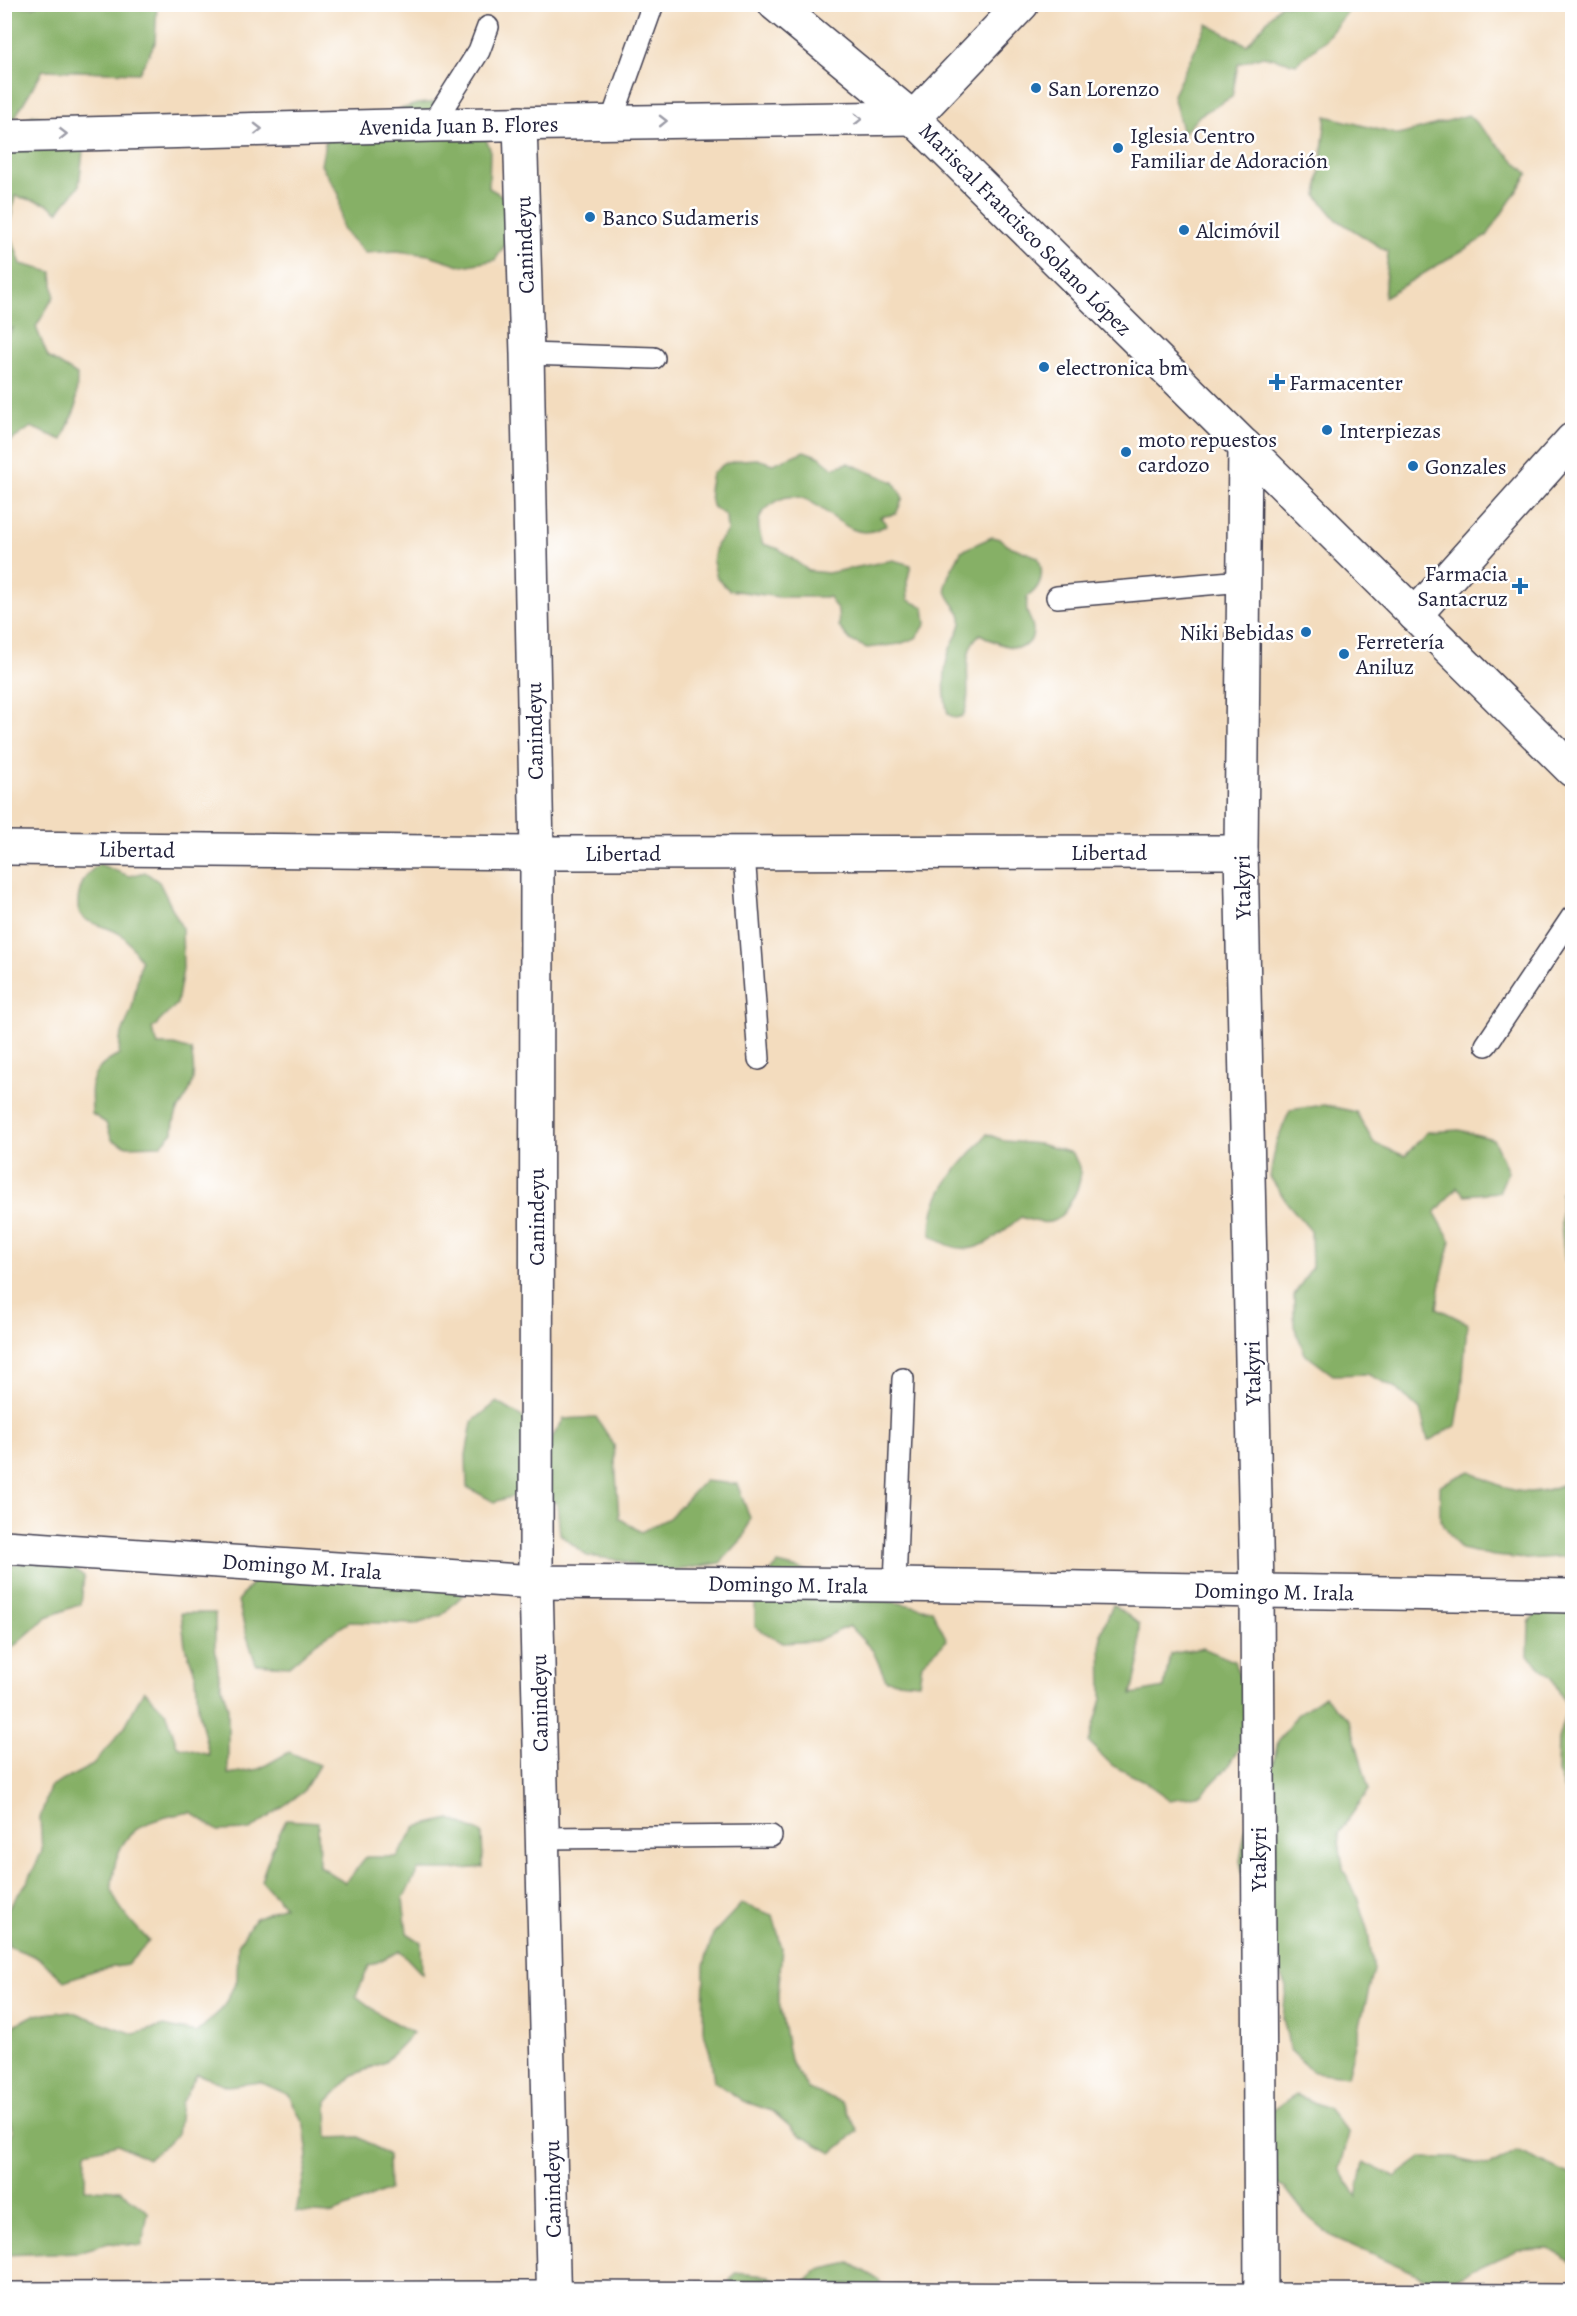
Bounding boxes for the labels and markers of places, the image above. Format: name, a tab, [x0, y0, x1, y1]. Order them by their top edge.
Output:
place label: San Lorenzo	[1048, 74, 1159, 104]
marker: San Lorenzo	[1029, 81, 1043, 95]
place label: Iglesia Centro Familiar de Adoración	[1130, 121, 1328, 176]
marker: Iglesia Centro Familiar de Adoración	[1111, 141, 1125, 155]
place label: Banco Sudameris	[602, 203, 759, 233]
marker: Banco Sudameris	[583, 210, 597, 224]
place label: Alcimóvil	[1195, 216, 1280, 246]
marker: Alcimóvil	[1177, 223, 1191, 237]
place label: electronica bm	[1056, 353, 1188, 383]
marker: electronica bm	[1037, 360, 1051, 374]
place label: Farmacenter	[1289, 368, 1403, 398]
marker: Farmacenter	[1270, 375, 1284, 389]
place label: Interpiezas	[1339, 416, 1441, 446]
marker: Interpiezas	[1320, 423, 1334, 437]
place label: moto repuestos cardozo	[1138, 425, 1277, 480]
marker: moto repuestos cardozo	[1119, 445, 1133, 459]
place label: Gonzales	[1425, 452, 1507, 482]
marker: Gonzales	[1406, 459, 1420, 473]
place label: Farmacia Santacruz	[1417, 559, 1509, 614]
marker: Farmacia Santacruz	[1513, 579, 1527, 593]
place label: Niki Bebidas	[1180, 618, 1294, 648]
marker: Niki Bebidas	[1299, 625, 1313, 639]
place label: Ferretería Aniluz	[1355, 627, 1445, 682]
marker: Ferretería Aniluz	[1337, 647, 1351, 661]

